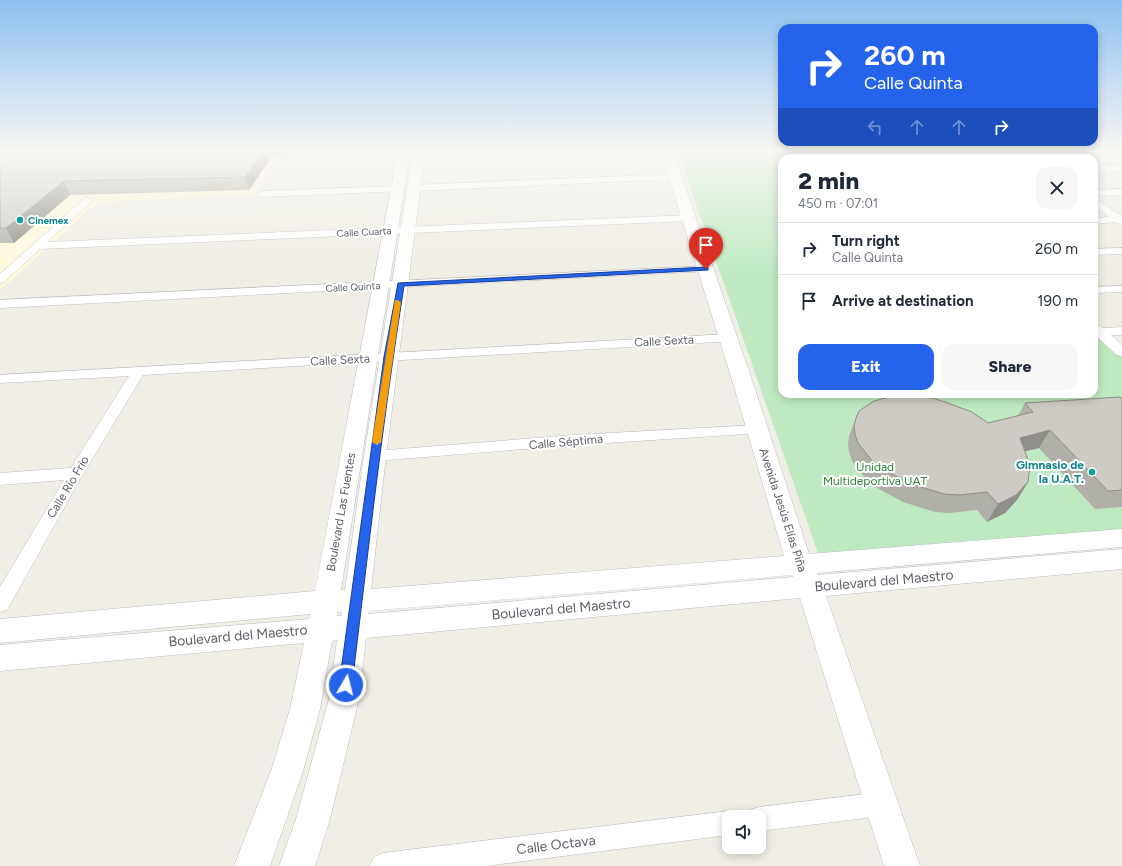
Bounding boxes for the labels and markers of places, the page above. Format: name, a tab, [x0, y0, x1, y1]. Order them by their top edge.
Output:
place label: Cinemex	[28, 214, 69, 227]
marker: Cinemex	[15, 215, 25, 225]
pin	[689, 228, 723, 269]
place label: Gimnasio de la U.A.T.	[1016, 458, 1084, 486]
marker: Gimnasio de la U.A.T.	[1087, 467, 1097, 477]

